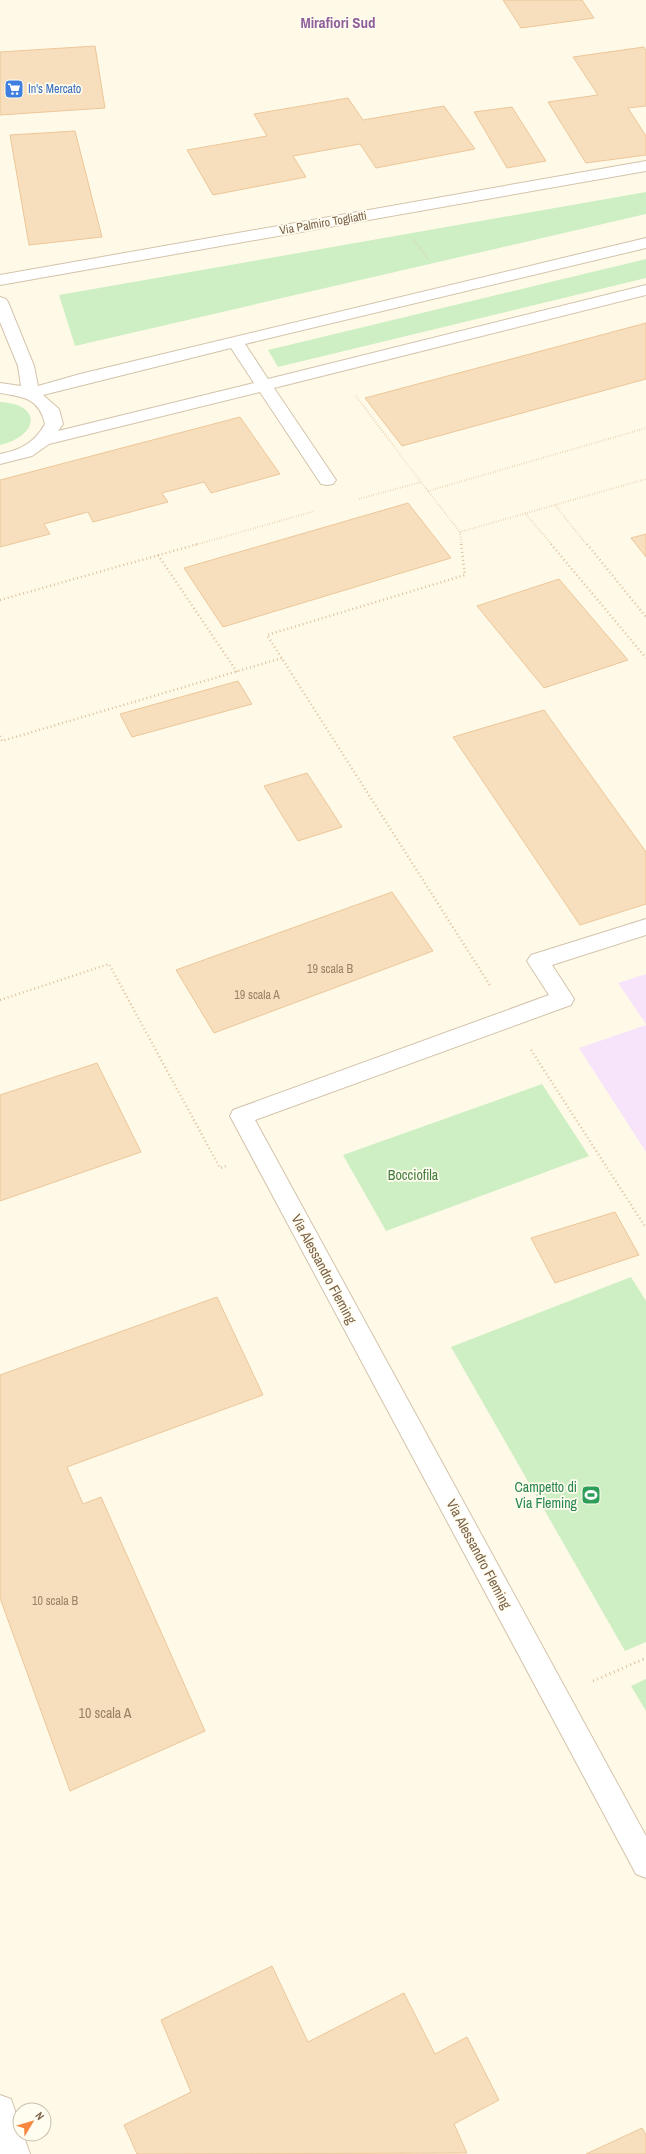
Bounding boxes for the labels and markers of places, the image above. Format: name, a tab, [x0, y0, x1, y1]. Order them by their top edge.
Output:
supermarket icon: In's Mercato	[3, 78, 25, 100]
place label: In's Mercato	[28, 81, 81, 97]
place label: Campetto di Via Fleming	[514, 1478, 578, 1512]
sports icon: Campetto di Via Fleming	[580, 1484, 602, 1506]

